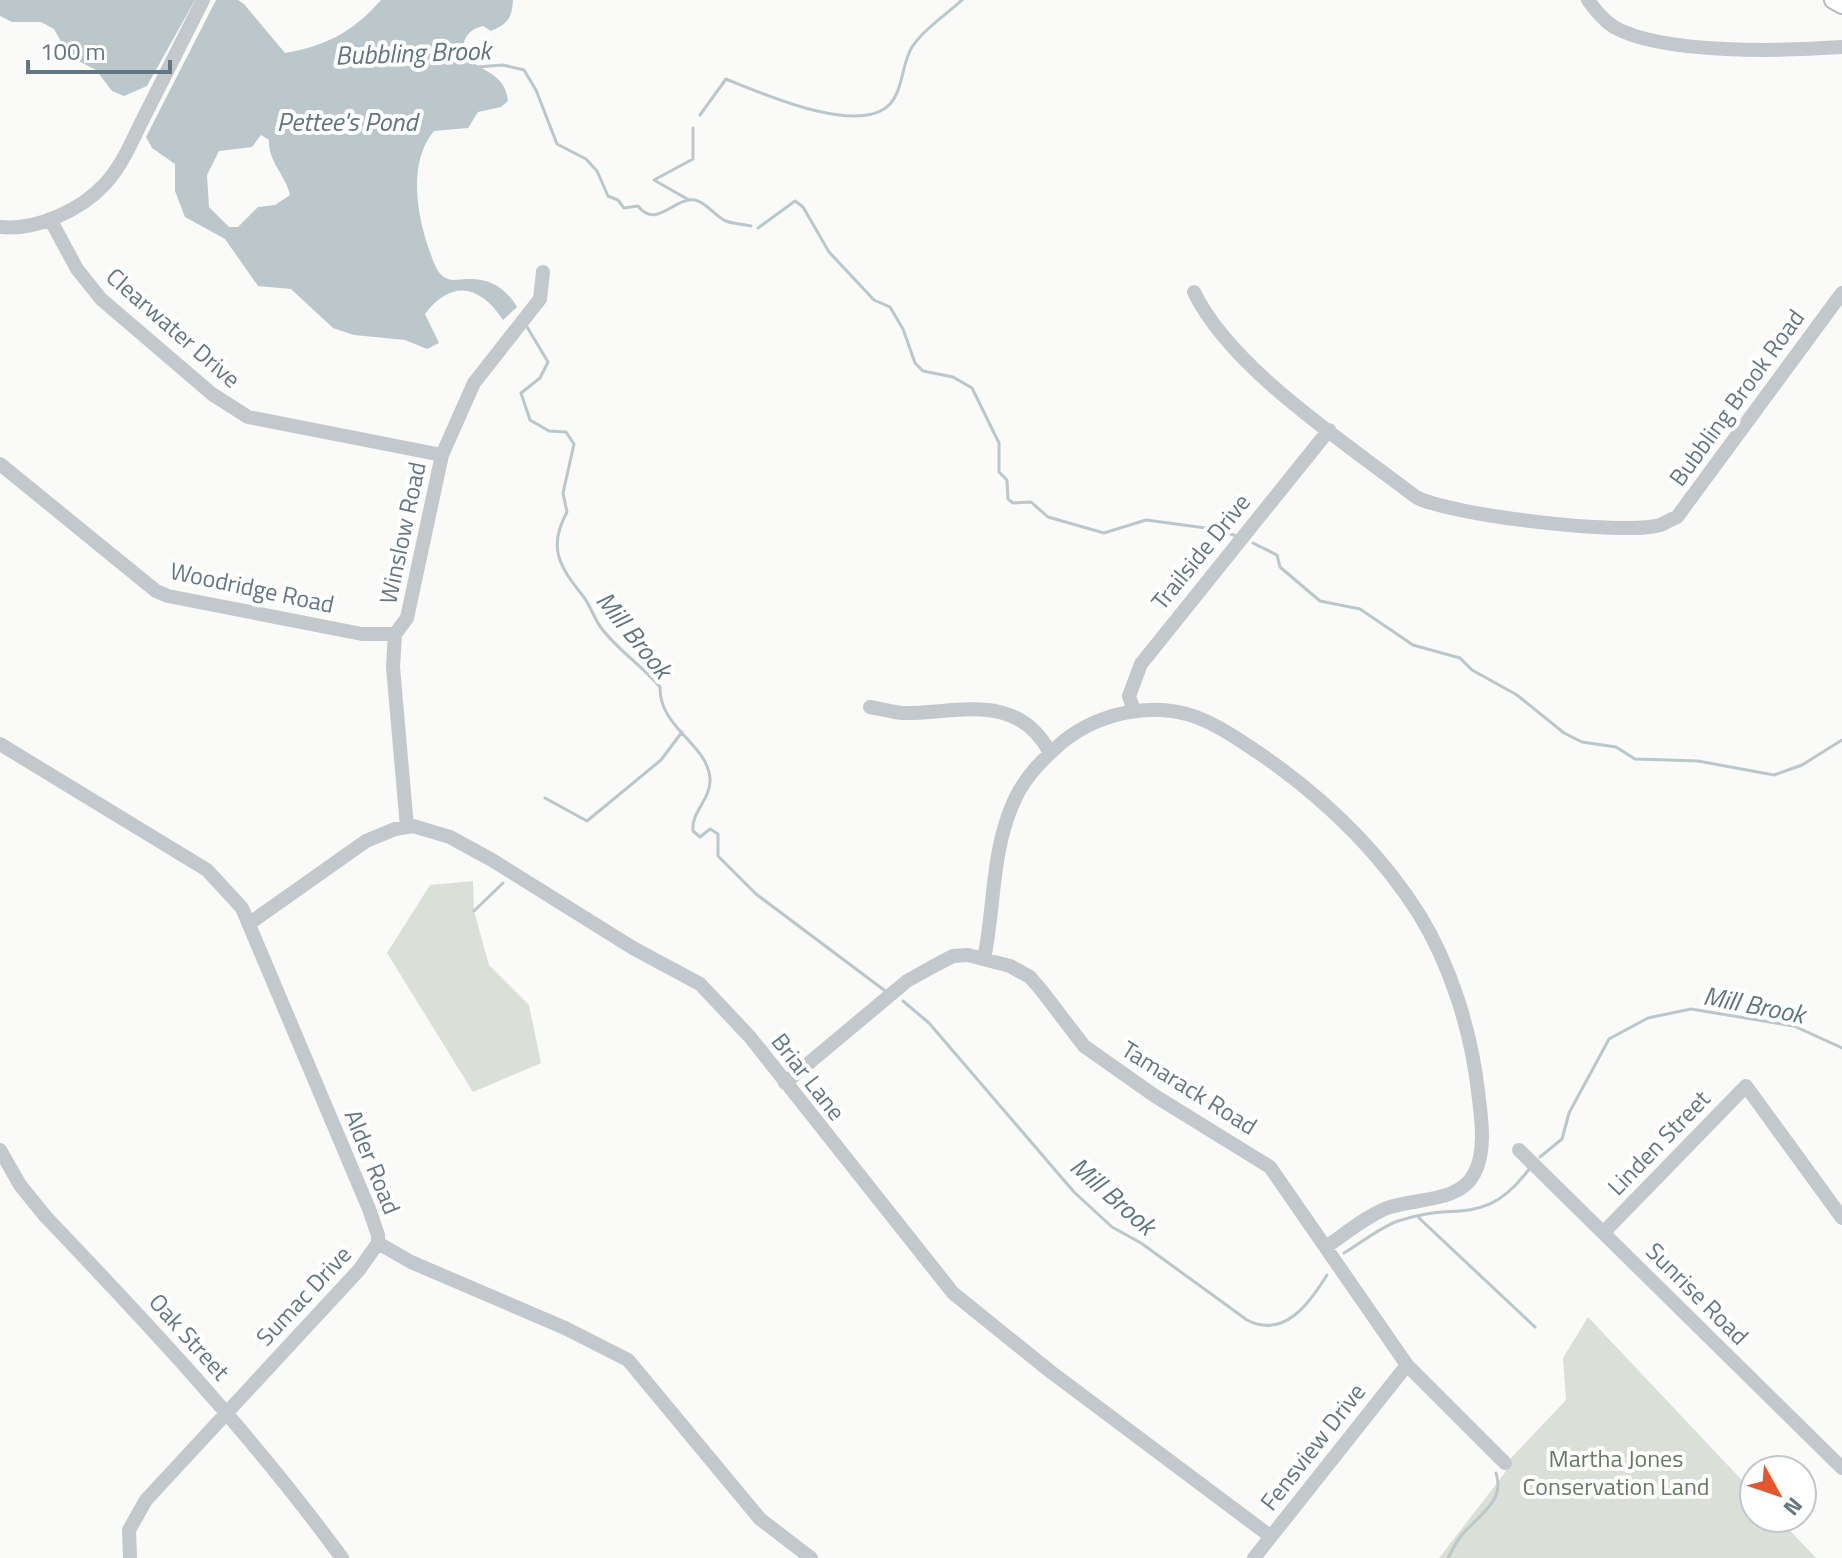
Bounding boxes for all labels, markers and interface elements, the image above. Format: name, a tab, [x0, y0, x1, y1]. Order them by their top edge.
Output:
scale bar	[28, 24, 170, 74]
water label: Bubbling Brook	[334, 30, 495, 75]
text: 100 m	[40, 33, 106, 69]
water label: Pettee's Pond	[277, 102, 420, 141]
street label: Clearwater Drive	[99, 259, 249, 396]
street label: Bubbling Brook Road	[1660, 301, 1813, 493]
street label: Winslow Road	[369, 459, 435, 607]
street label: Trailside Drive	[1142, 485, 1258, 617]
street label: Woodridge Road	[167, 552, 338, 622]
water label: Mill Brook	[587, 583, 684, 690]
water label: Mill Brook	[1700, 976, 1812, 1034]
street label: Briar Lane	[763, 1025, 855, 1128]
street label: Tamarack Road	[1115, 1031, 1264, 1143]
street label: Linden Street	[1599, 1081, 1718, 1203]
street label: Alder Road	[336, 1104, 410, 1219]
water label: Mill Brook	[1062, 1147, 1167, 1246]
street label: Sunrise Road	[1638, 1234, 1757, 1353]
street label: Sumac Drive	[247, 1237, 359, 1354]
street label: Oak Street	[141, 1285, 239, 1388]
street label: Fensview Drive	[1251, 1375, 1374, 1518]
park label: Martha Jones Conservation Land	[1523, 1440, 1709, 1504]
north arrow	[1738, 1454, 1818, 1534]
text: N	[1775, 1490, 1811, 1524]

